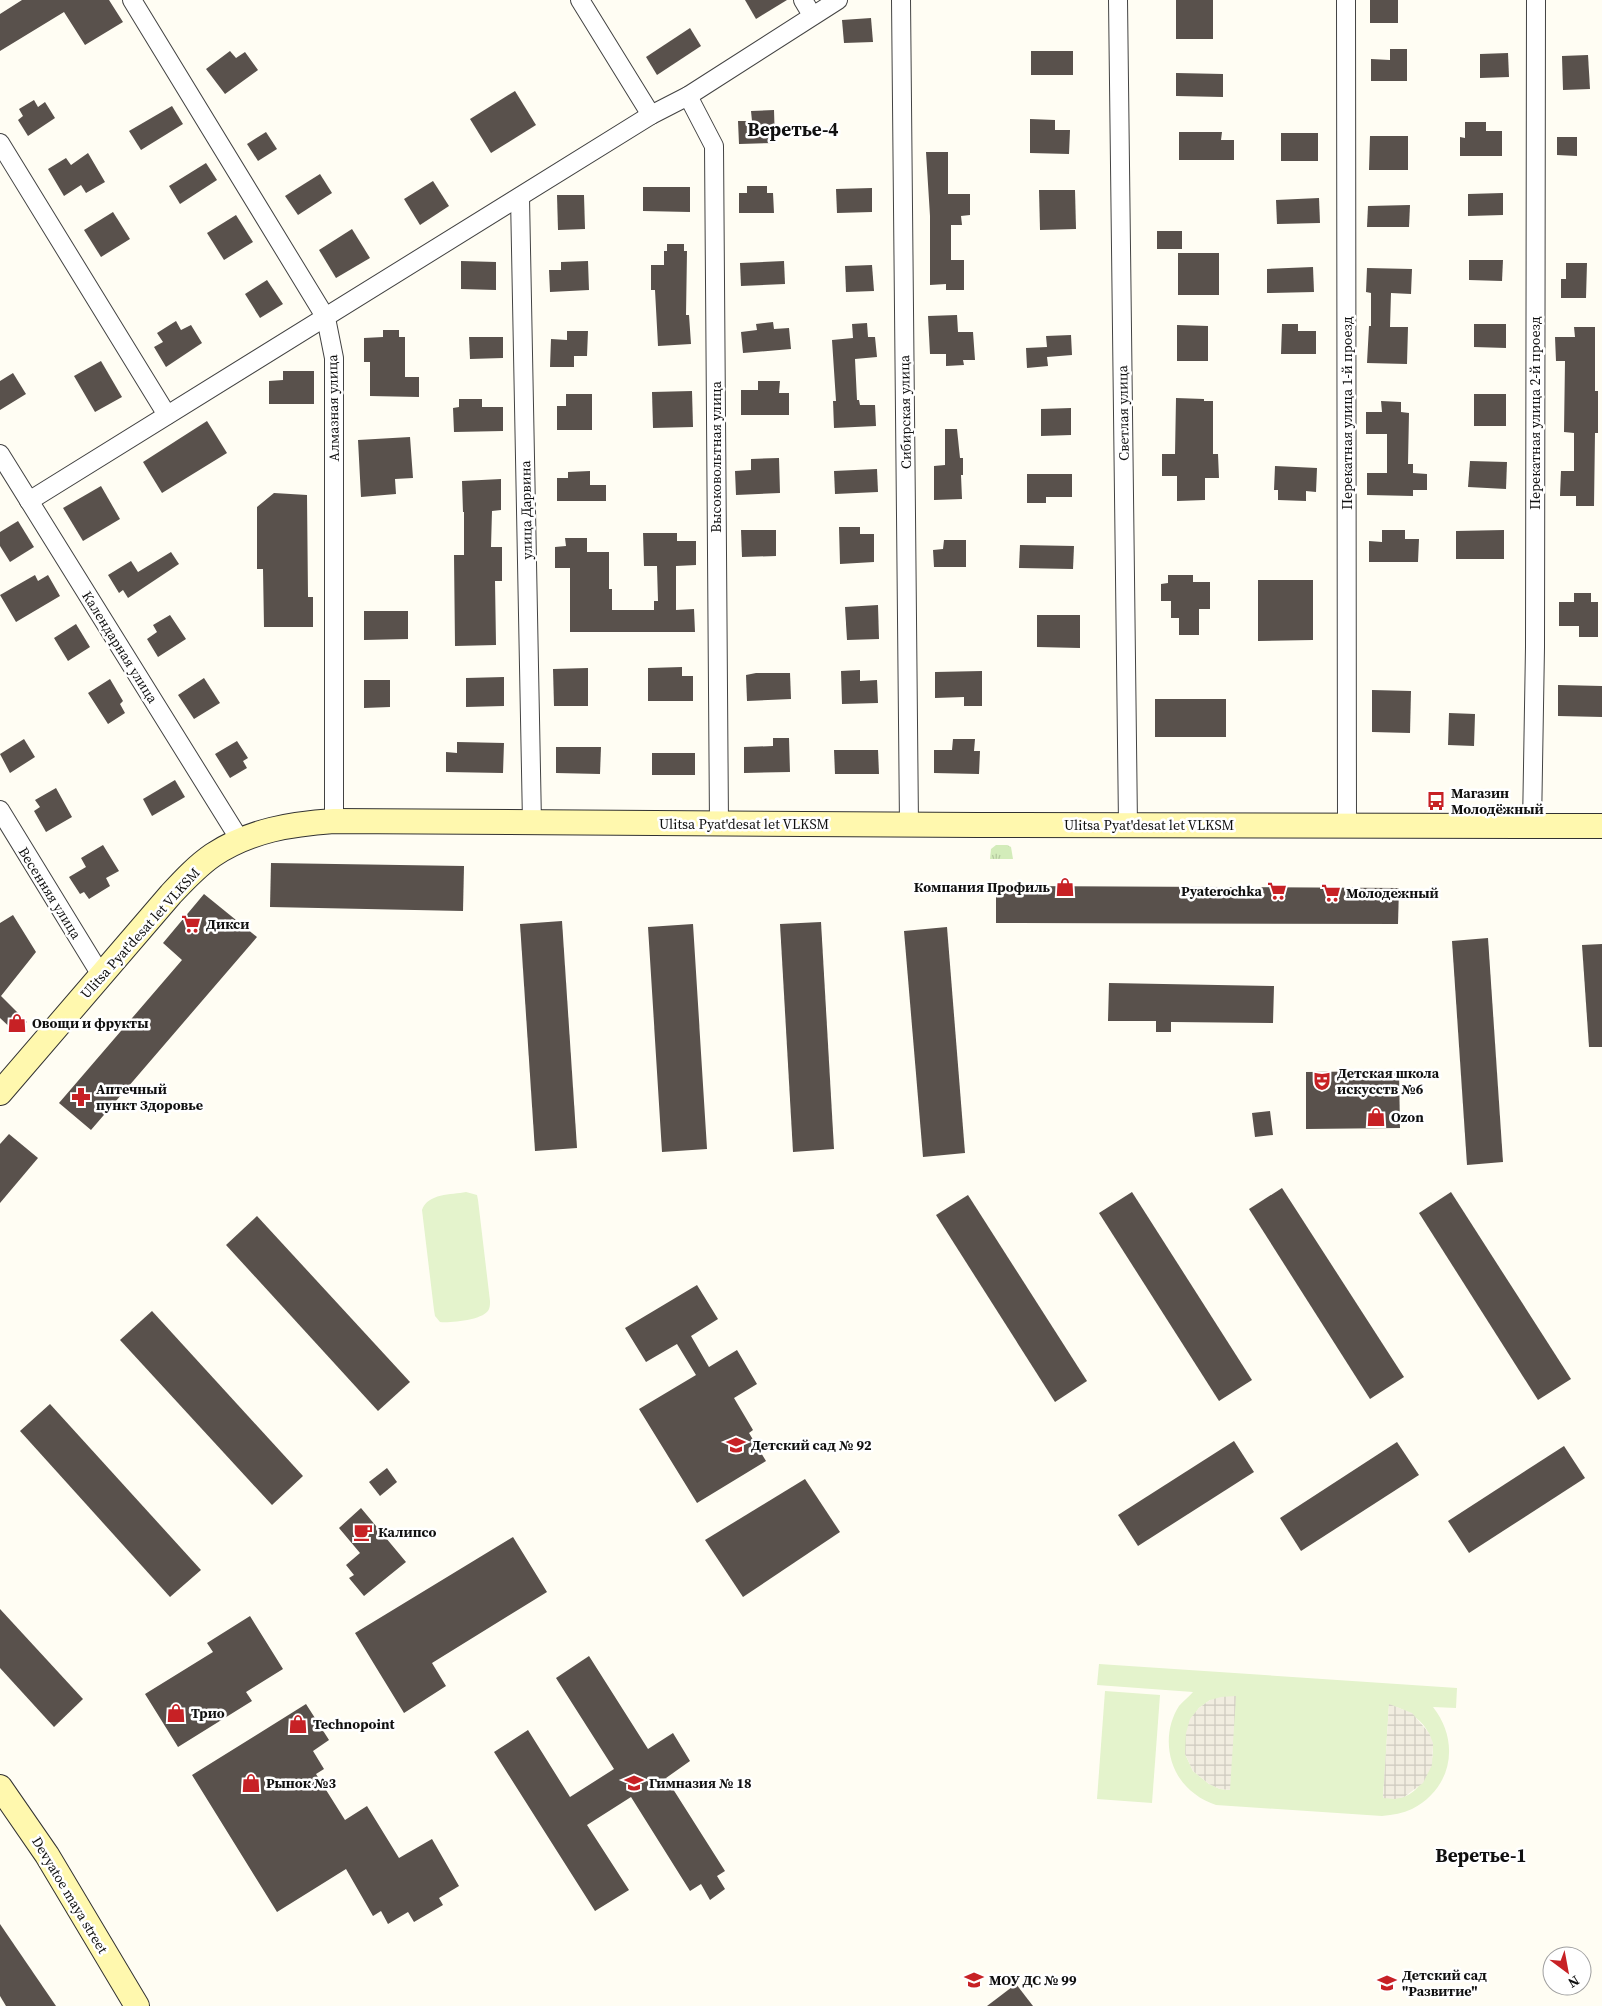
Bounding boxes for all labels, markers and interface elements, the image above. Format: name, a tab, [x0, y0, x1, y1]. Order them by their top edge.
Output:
district label: Веретье-4	[747, 116, 839, 142]
street label: Перекатная улица 1-й проезд	[1337, 316, 1357, 510]
street label: Перекатная улица 2-й проезд	[1525, 316, 1545, 510]
street label: Алмазная улица	[322, 353, 344, 462]
street label: Сибирская улица	[894, 354, 916, 469]
street label: Светлая улица	[1112, 364, 1134, 461]
street label: Высоковольтная улица	[706, 380, 726, 533]
street label: улица Дарвина	[515, 459, 537, 560]
street label: Календарная улица	[77, 587, 163, 708]
place label: Магазин Молодёжный	[1451, 783, 1544, 819]
bus stop icon: Магазин Молодёжный	[1425, 790, 1447, 812]
street label: Ulitsa Pyat'desat let VLKSM	[659, 814, 829, 834]
street label: Ulitsa Pyat'desat let VLKSM	[1064, 815, 1234, 835]
street label: Весенняя улица	[14, 843, 87, 944]
street label: Ulitsa Pyat'desat let VLKSM	[76, 863, 204, 1003]
shop icon: Компания Профиль	[1054, 876, 1076, 898]
place label: Компания Профиль	[914, 877, 1051, 897]
supermarket icon: Pyaterochka	[1266, 880, 1288, 902]
place label: Pyaterochka	[1181, 881, 1263, 901]
supermarket icon: Молодежный	[1320, 882, 1342, 904]
place label: Молодежный	[1346, 883, 1439, 903]
supermarket icon: Дикси	[180, 913, 202, 935]
place label: Дикси	[206, 914, 249, 934]
shop icon: Овощи и фрукты	[6, 1012, 28, 1034]
place label: Овощи и фрукты	[32, 1013, 149, 1033]
place label: Детская школа искусств №6	[1337, 1063, 1440, 1099]
theatre icon: Детская школа искусств №6	[1311, 1070, 1333, 1092]
place label: Аптечный пункт Здоровье	[96, 1079, 203, 1115]
pharmacy icon: Аптечный пункт Здоровье	[70, 1086, 92, 1108]
shop icon: Ozon	[1365, 1106, 1387, 1128]
place label: Ozon	[1391, 1107, 1424, 1127]
school or university icon: Детский сад № 92	[725, 1434, 747, 1456]
place label: Детский сад № 92	[751, 1435, 872, 1455]
cafe icon: Калипсо	[352, 1521, 374, 1543]
place label: Калипсо	[378, 1522, 437, 1542]
shop icon: Трио	[165, 1702, 187, 1724]
place label: Трио	[191, 1703, 225, 1723]
shop icon: Technopoint	[287, 1713, 309, 1735]
place label: Technopoint	[313, 1714, 396, 1734]
shop icon: Рынок №3	[240, 1772, 262, 1794]
school or university icon: Гимназия № 18	[623, 1772, 645, 1794]
place label: Рынок №3	[266, 1773, 336, 1793]
place label: Гимназия № 18	[649, 1773, 752, 1793]
street label: Devyatoe maya street	[27, 1833, 113, 1958]
district label: Веретье-1	[1435, 1842, 1527, 1868]
north arrow	[1542, 1946, 1592, 1996]
place label: Детский сад "Развитие"	[1402, 1965, 1487, 2001]
school or university icon: МОУ ДС № 99	[963, 1969, 985, 1991]
place label: МОУ ДС № 99	[989, 1970, 1077, 1990]
text: N	[1564, 1971, 1584, 1993]
school or university icon: Детский сад "Развитие"	[1376, 1972, 1398, 1994]

